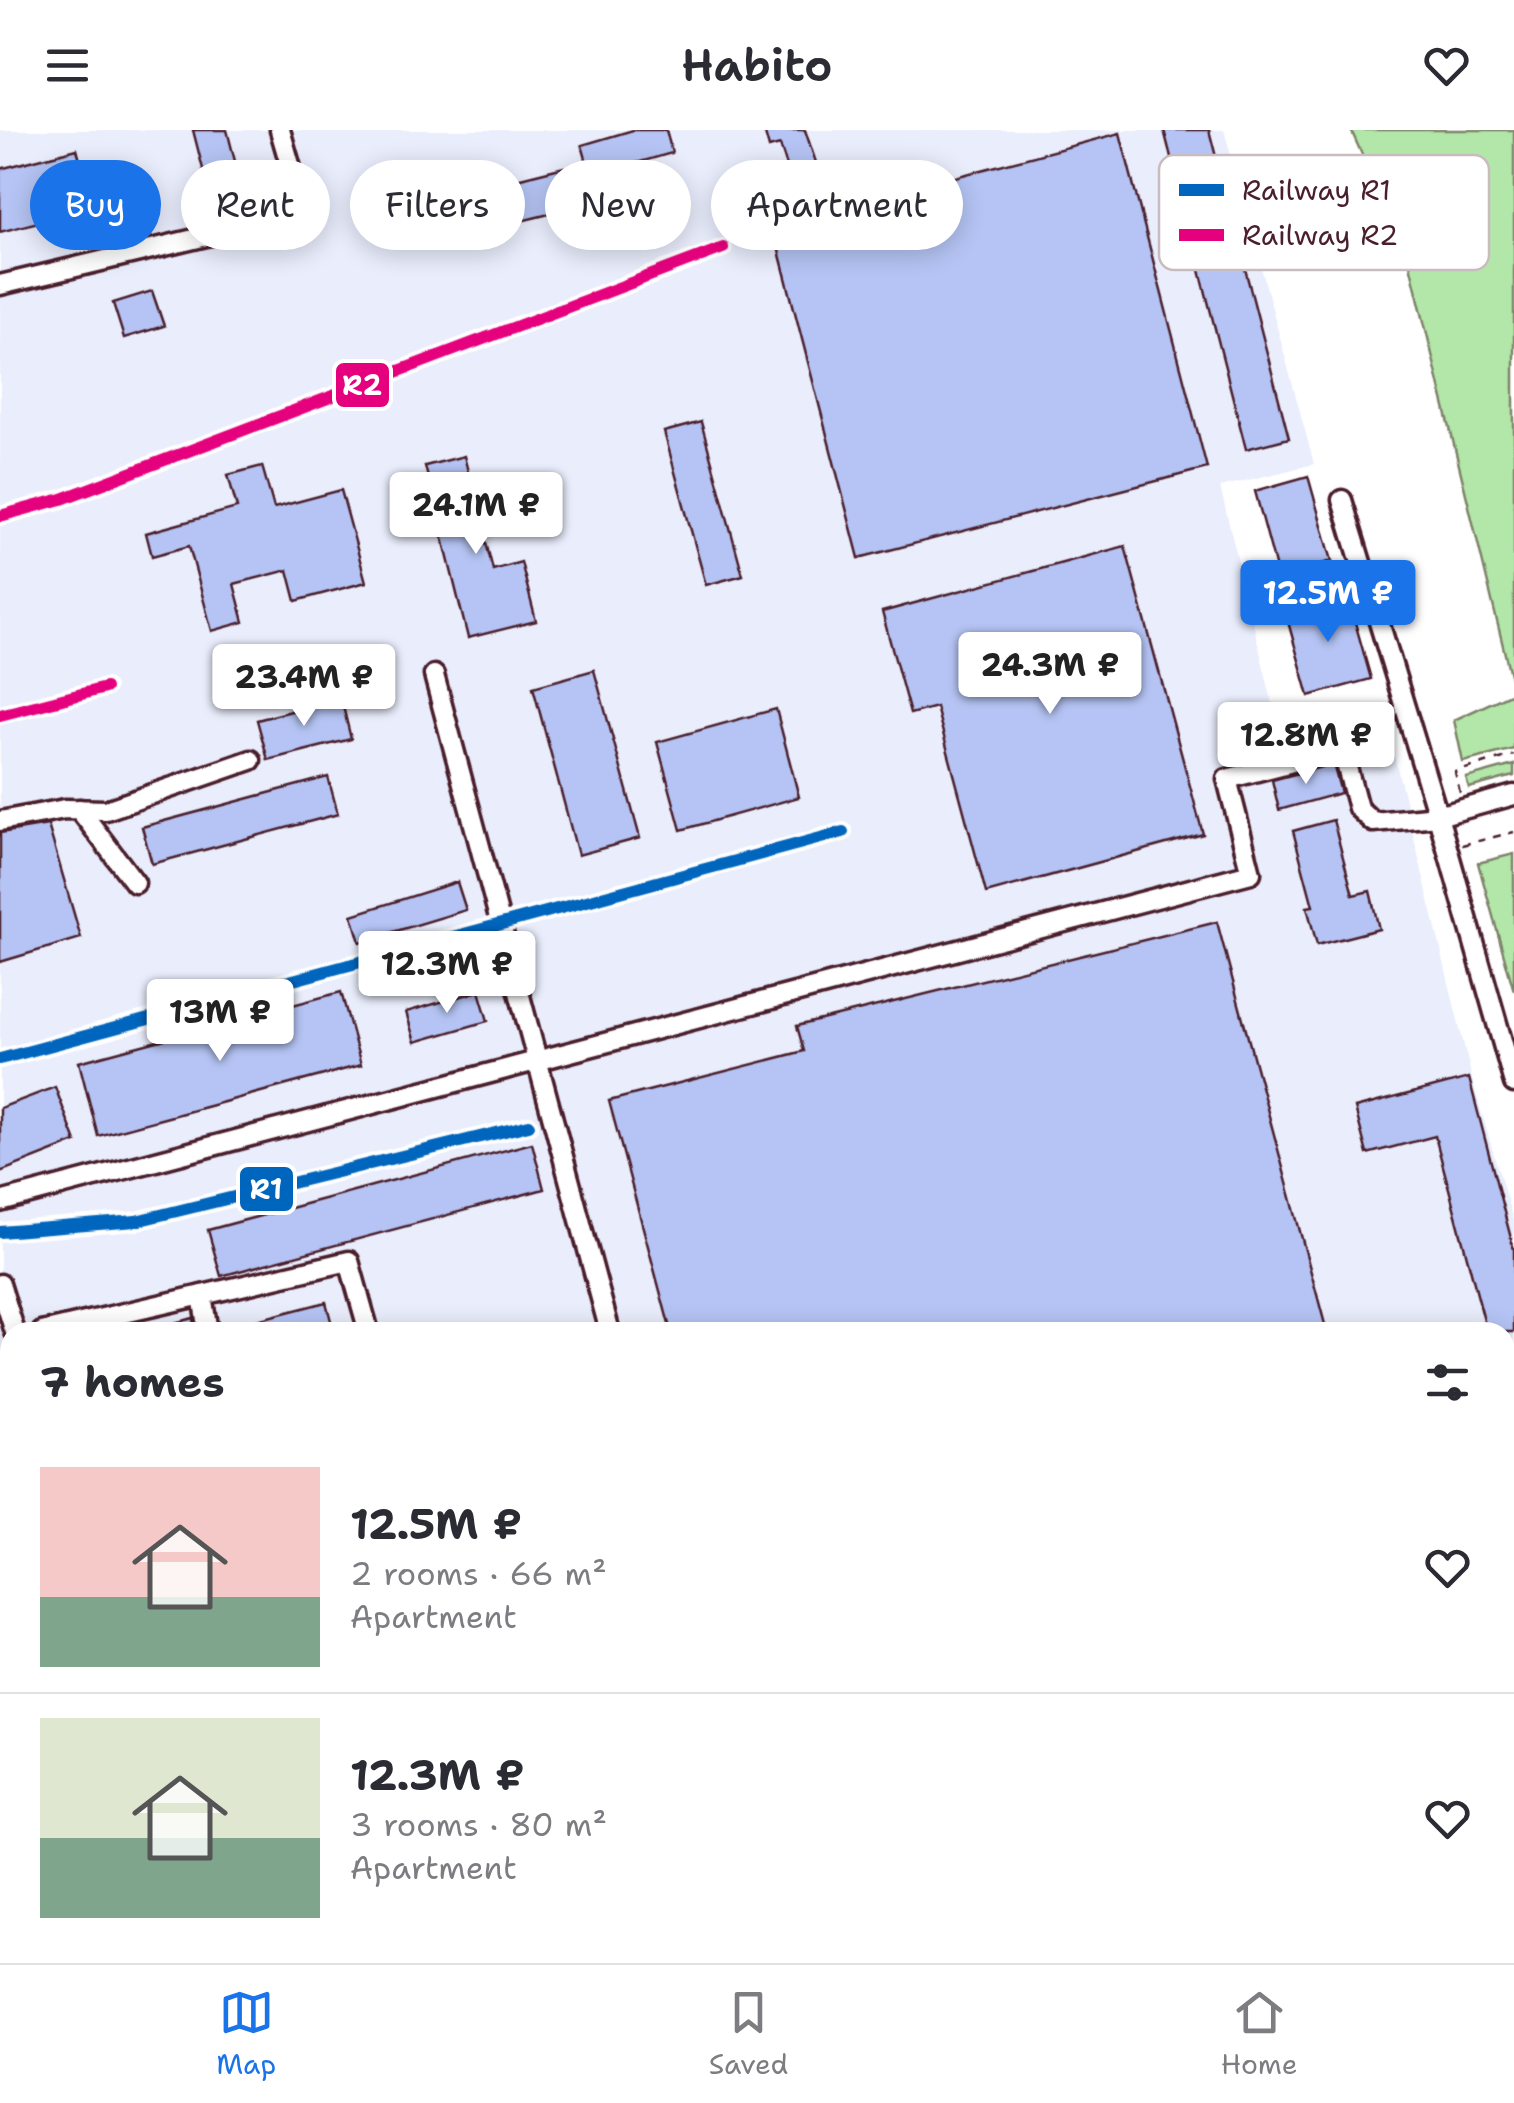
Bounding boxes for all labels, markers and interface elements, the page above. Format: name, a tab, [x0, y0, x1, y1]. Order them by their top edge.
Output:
text: Habito	[681, 35, 833, 95]
icon: menu	[40, 38, 95, 93]
icon: heart	[1419, 38, 1474, 93]
legend	[1159, 155, 1489, 270]
chip: Buy	[30, 160, 161, 250]
chip: Rent	[181, 160, 330, 250]
chip: Filters	[350, 160, 525, 250]
chip: New	[545, 160, 691, 250]
chip: Apartment	[711, 160, 963, 250]
text: Railway R1	[1242, 171, 1391, 209]
text: Railway R2	[1242, 216, 1398, 254]
line badge: R2	[334, 361, 391, 409]
text: R2	[342, 366, 382, 404]
pin: 24.1M ₽	[384, 472, 568, 557]
text: 24.1M ₽	[412, 483, 540, 526]
pin: 12.5M ₽	[1236, 560, 1420, 645]
text: 12.5M ₽	[1262, 571, 1394, 614]
pin: 24.3M ₽	[958, 632, 1142, 717]
text: 24.3M ₽	[980, 643, 1120, 686]
pin: 23.4M ₽	[212, 644, 396, 729]
text: 23.4M ₽	[234, 655, 374, 698]
pin: 12.8M ₽	[1214, 702, 1398, 787]
text: 12.8M ₽	[1240, 713, 1372, 756]
pin: 12.3M ₽	[355, 931, 539, 1016]
text: 12.3M ₽	[380, 942, 514, 985]
pin: 13M ₽	[150, 979, 290, 1064]
text: 13M ₽	[169, 990, 271, 1033]
line badge: R1	[238, 1165, 295, 1213]
text: R1	[250, 1170, 282, 1208]
text: 7 homes	[40, 1354, 225, 1410]
icon: filters	[1420, 1355, 1475, 1410]
text: 12.5M ₽	[350, 1496, 522, 1552]
icon: home	[120, 1507, 240, 1627]
icon: heart	[1420, 1540, 1475, 1595]
text: 2 rooms · 66 m²	[350, 1552, 607, 1595]
text: Apartment	[350, 1595, 517, 1638]
text: 12.3M ₽	[350, 1747, 525, 1803]
icon: home	[120, 1758, 240, 1878]
icon: heart	[1420, 1791, 1475, 1846]
text: 3 rooms · 80 m²	[350, 1803, 607, 1846]
text: Apartment	[350, 1846, 517, 1889]
tab: Map	[216, 1985, 276, 2083]
tab: Saved	[709, 1985, 788, 2083]
tab: Home	[1221, 1985, 1298, 2083]

